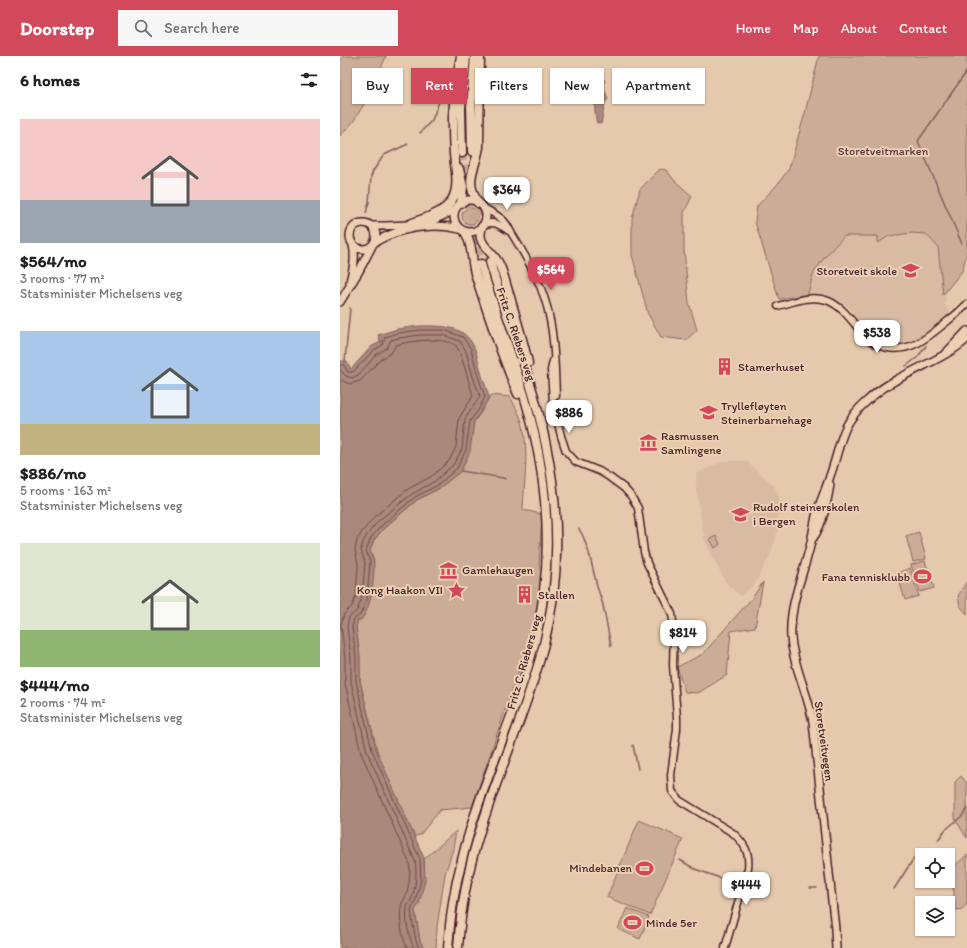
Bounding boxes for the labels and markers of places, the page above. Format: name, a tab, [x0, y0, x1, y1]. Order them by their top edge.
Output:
pin: $364	[483, 177, 531, 211]
pin: $564	[527, 257, 575, 291]
school or university icon: Storetveit skole	[900, 261, 920, 281]
place label: Storetveit skole	[816, 264, 897, 278]
pin: $538	[853, 320, 901, 354]
building icon: Stamerhuset	[715, 357, 735, 377]
place label: Stamerhuset	[738, 360, 805, 374]
place label: Tryllefløyten Steinerbarnehage	[721, 399, 812, 427]
pin: $886	[545, 400, 593, 434]
school or university icon: Tryllefløyten Steinerbarnehage	[698, 403, 718, 423]
place label: Rasmussen Samlingene	[661, 429, 722, 457]
museum icon: Rasmussen Samlingene	[638, 433, 658, 453]
place label: Rudolf steinerskolen i Bergen	[753, 500, 860, 528]
school or university icon: Rudolf steinerskolen i Bergen	[730, 504, 750, 524]
museum icon: Gamlehaugen	[439, 560, 459, 580]
place label: Gamlehaugen	[462, 563, 534, 577]
sports icon: Fana tennisklubb	[913, 567, 933, 587]
place label: Fana tennisklubb	[822, 570, 910, 584]
place icon: Kong Haakon VII	[446, 580, 466, 600]
place label: Kong Haakon VII	[357, 583, 443, 597]
building icon: Stallen	[515, 585, 535, 605]
place label: Stallen	[538, 588, 575, 602]
pin: $814	[659, 620, 707, 654]
sports icon: Mindebanen	[635, 858, 655, 878]
place label: Mindebanen	[569, 861, 633, 875]
pin: $444	[722, 872, 770, 906]
sports icon: Minde 5er	[623, 913, 643, 933]
place label: Minde 5er	[646, 916, 697, 930]

